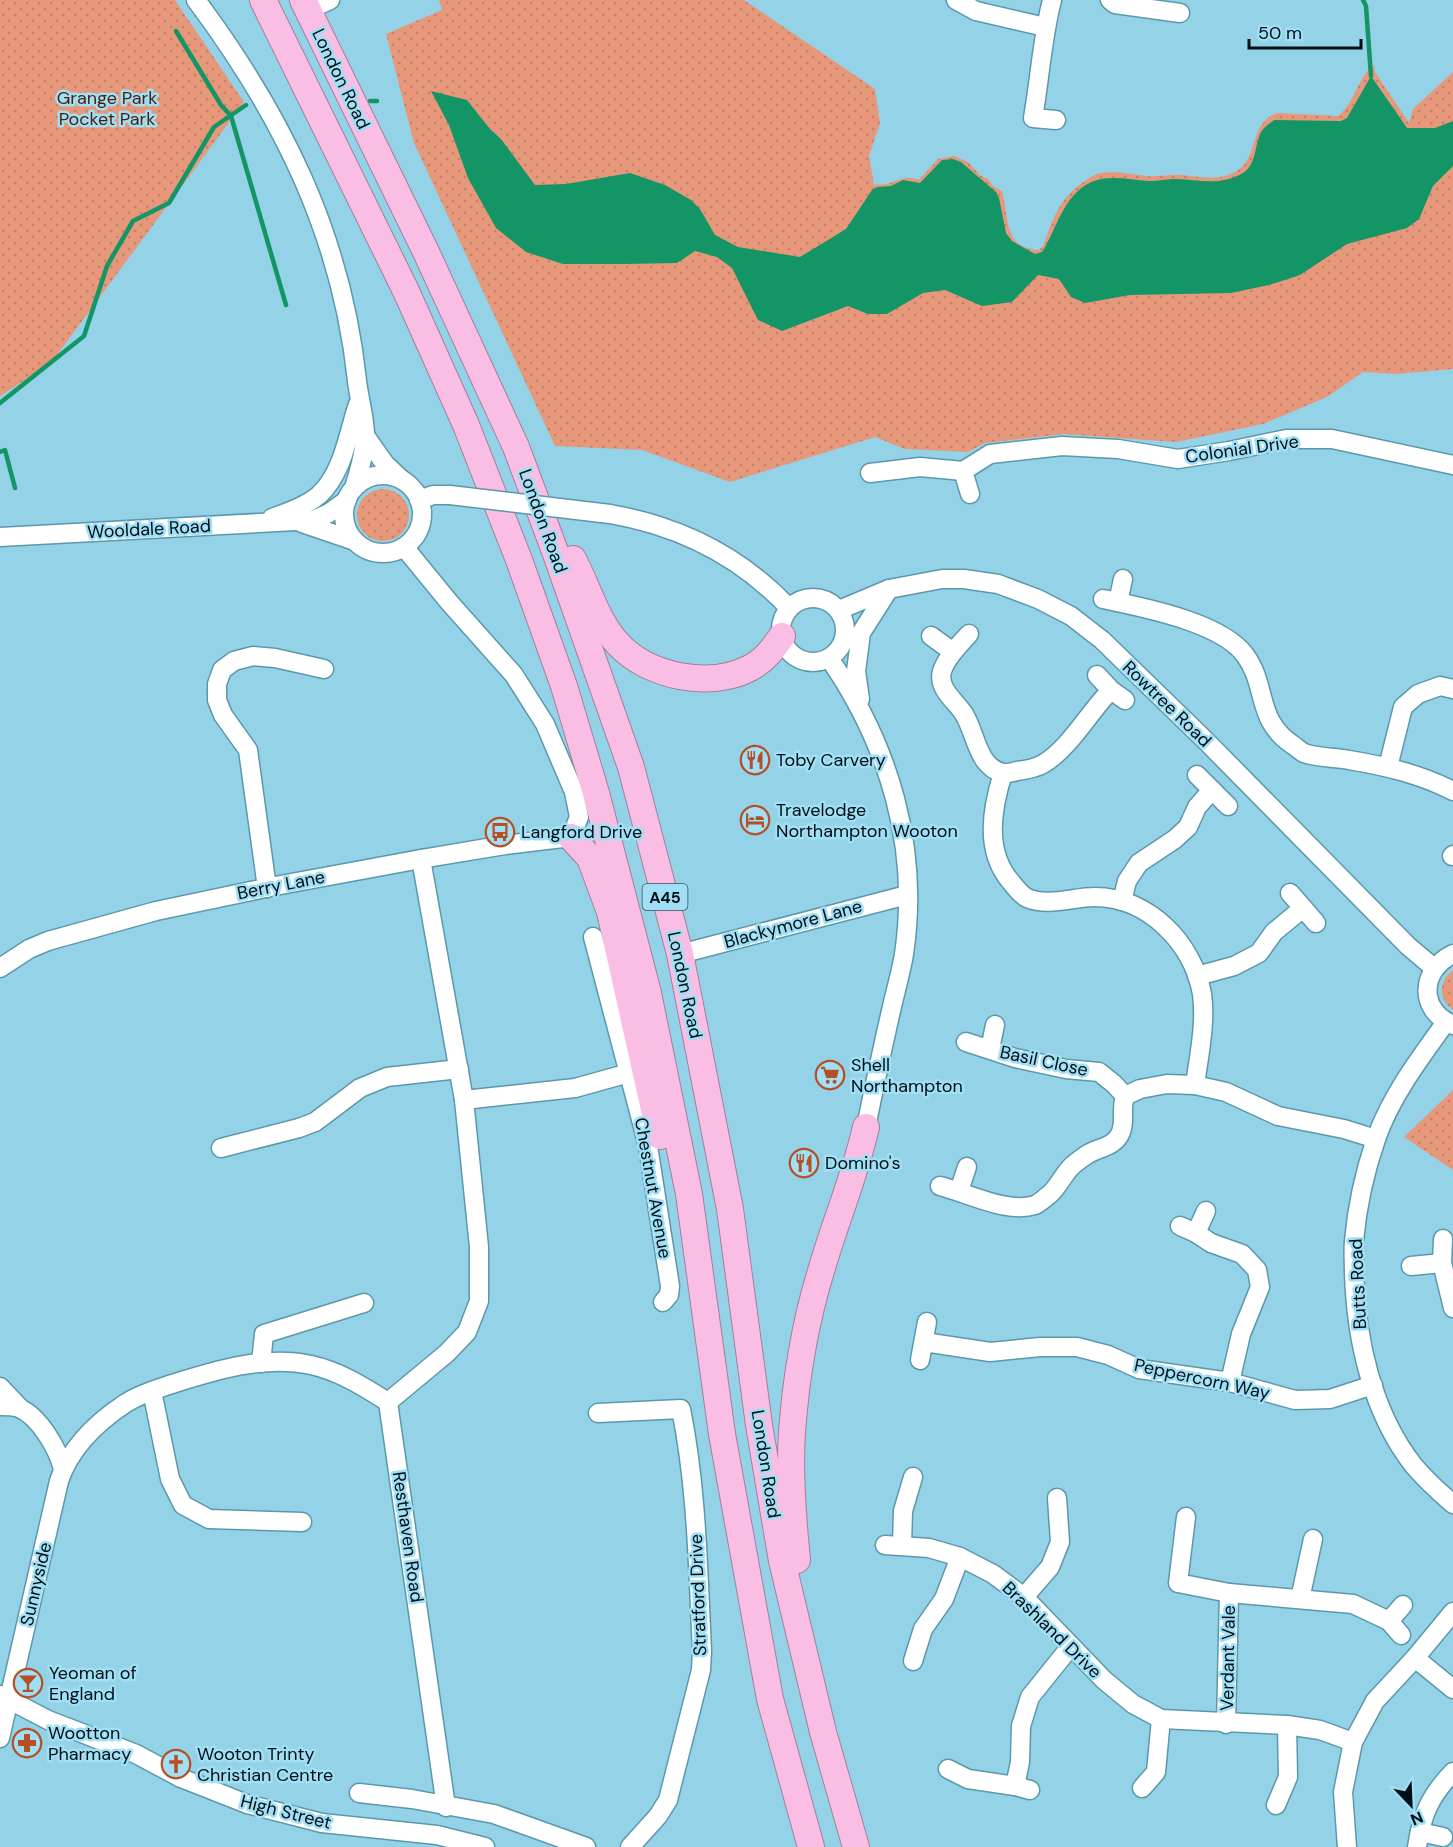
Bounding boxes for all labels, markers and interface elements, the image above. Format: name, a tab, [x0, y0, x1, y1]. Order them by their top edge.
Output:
scale bar	[1249, 12, 1362, 50]
text: 50 m	[1258, 21, 1302, 45]
street label: London Road	[306, 25, 376, 133]
park label: Grange Park Pocket Park	[57, 86, 157, 131]
street label: Colonial Drive	[1184, 429, 1300, 469]
street label: London Road	[513, 466, 573, 576]
street label: Wooldale Road	[87, 514, 211, 544]
street label: Rowtree Road	[1117, 656, 1217, 752]
restaurant icon: Toby Carvery	[739, 744, 771, 776]
place label: Toby Carvery	[776, 748, 886, 772]
place label: Travelodge Northampton Wooton	[776, 798, 958, 843]
hotel icon: Travelodge Northampton Wooton	[739, 804, 771, 836]
bus stop icon: Langford Drive	[484, 816, 516, 848]
place label: Langford Drive	[521, 820, 642, 844]
street label: Berry Lane	[235, 865, 327, 905]
road number: A45	[642, 884, 688, 910]
street label: Blackymore Lane	[721, 894, 865, 954]
street label: London Road	[662, 929, 708, 1041]
street label: Basil Close	[998, 1040, 1090, 1082]
place label: Shell Northampton	[851, 1053, 963, 1098]
supermarket icon: Shell Northampton	[814, 1059, 846, 1091]
street label: Chestnut Avenue	[629, 1116, 677, 1260]
restaurant icon: Domino's	[788, 1147, 820, 1179]
place label: Domino's	[825, 1151, 901, 1175]
street label: Butts Road	[1344, 1238, 1372, 1330]
street label: Peppercorn Way	[1132, 1353, 1272, 1405]
street label: London Road	[746, 1408, 786, 1520]
street label: Resthaven Road	[387, 1470, 429, 1604]
street label: Stratford Drive	[684, 1534, 712, 1656]
street label: Sunnyside	[15, 1540, 57, 1628]
street label: Brashland Drive	[997, 1576, 1107, 1684]
street label: Verdant Vale	[1215, 1605, 1241, 1711]
place label: Yeoman of England	[49, 1661, 137, 1706]
bar icon: Yeoman of England	[12, 1667, 44, 1699]
place label: Wootton Pharmacy	[48, 1721, 131, 1766]
pharmacy icon: Wootton Pharmacy	[11, 1727, 43, 1759]
place label: Wooton Trinty Christian Centre	[197, 1742, 333, 1787]
church icon: Wooton Trinty Christian Centre	[160, 1748, 192, 1780]
north arrow	[1381, 1775, 1441, 1835]
street label: High Street	[238, 1789, 334, 1835]
text: N	[1407, 1806, 1426, 1830]

